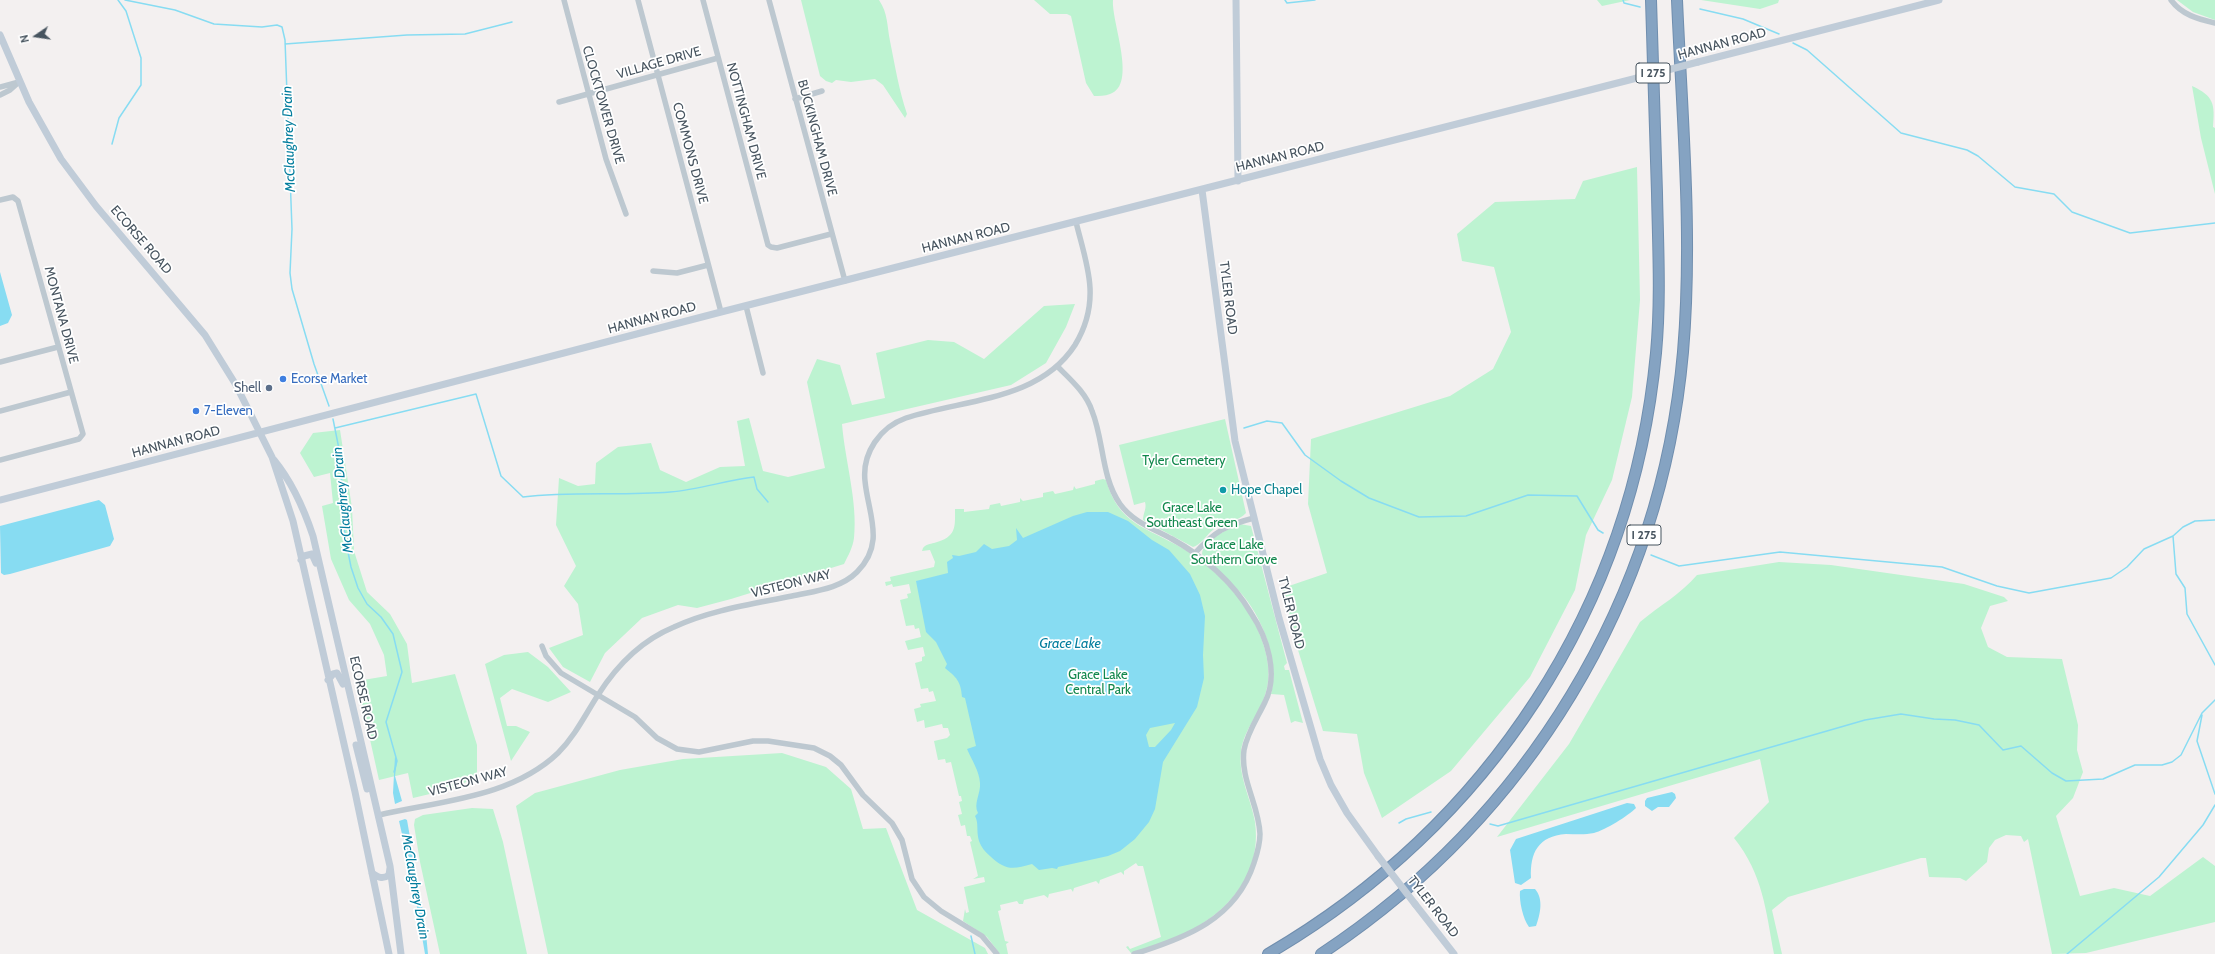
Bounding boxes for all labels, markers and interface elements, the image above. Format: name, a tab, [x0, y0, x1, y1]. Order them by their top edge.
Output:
north arrow	[16, 16, 56, 56]
street label: HANNAN ROAD	[1676, 25, 1768, 63]
text: N	[17, 33, 32, 44]
street label: CLOCKTOWER DRIVE	[579, 44, 627, 166]
street label: VILLAGE DRIVE	[615, 44, 703, 82]
street label: NOTTINGHAM DRIVE	[723, 61, 769, 181]
road number: I 275	[1636, 63, 1670, 83]
street label: BUCKINGHAM DRIVE	[794, 78, 840, 198]
water label: McClaughrey Drain	[279, 86, 299, 192]
street label: COMMONS DRIVE	[669, 101, 711, 205]
street label: HANNAN ROAD	[1234, 138, 1326, 176]
street label: ECORSE ROAD	[107, 203, 175, 277]
street label: HANNAN ROAD	[920, 219, 1012, 257]
street label: TYLER ROAD	[1216, 260, 1240, 336]
street label: MONTANA DRIVE	[41, 265, 81, 365]
street label: HANNAN ROAD	[606, 299, 698, 337]
place label: Ecorse Market	[291, 371, 367, 387]
marker: Ecorse Market	[278, 374, 288, 384]
place label: Shell	[234, 380, 261, 396]
marker: Shell	[264, 383, 274, 393]
place label: 7-Eleven	[204, 403, 253, 419]
marker: 7-Eleven	[191, 406, 201, 416]
street label: HANNAN ROAD	[130, 423, 222, 461]
water label: McClaughrey Drain	[329, 446, 357, 554]
park label: Tyler Cemetery	[1142, 453, 1226, 469]
place label: Hope Chapel	[1231, 482, 1302, 498]
marker: Hope Chapel	[1218, 485, 1228, 495]
park label: Grace Lake Southeast Green	[1146, 500, 1238, 531]
road number: I 275	[1627, 525, 1661, 545]
park label: Grace Lake Southern Grove	[1191, 537, 1277, 568]
street label: VISTEON WAY	[750, 567, 832, 601]
street label: TYLER ROAD	[1274, 575, 1308, 651]
water label: Grace Lake	[1039, 636, 1101, 652]
street label: ECORSE ROAD	[346, 655, 380, 741]
park label: Grace Lake Central Park	[1065, 667, 1131, 698]
street label: VISTEON WAY	[427, 764, 509, 800]
water label: McClaughrey Drain	[397, 833, 433, 941]
street label: TYLER ROAD	[1404, 873, 1462, 941]

